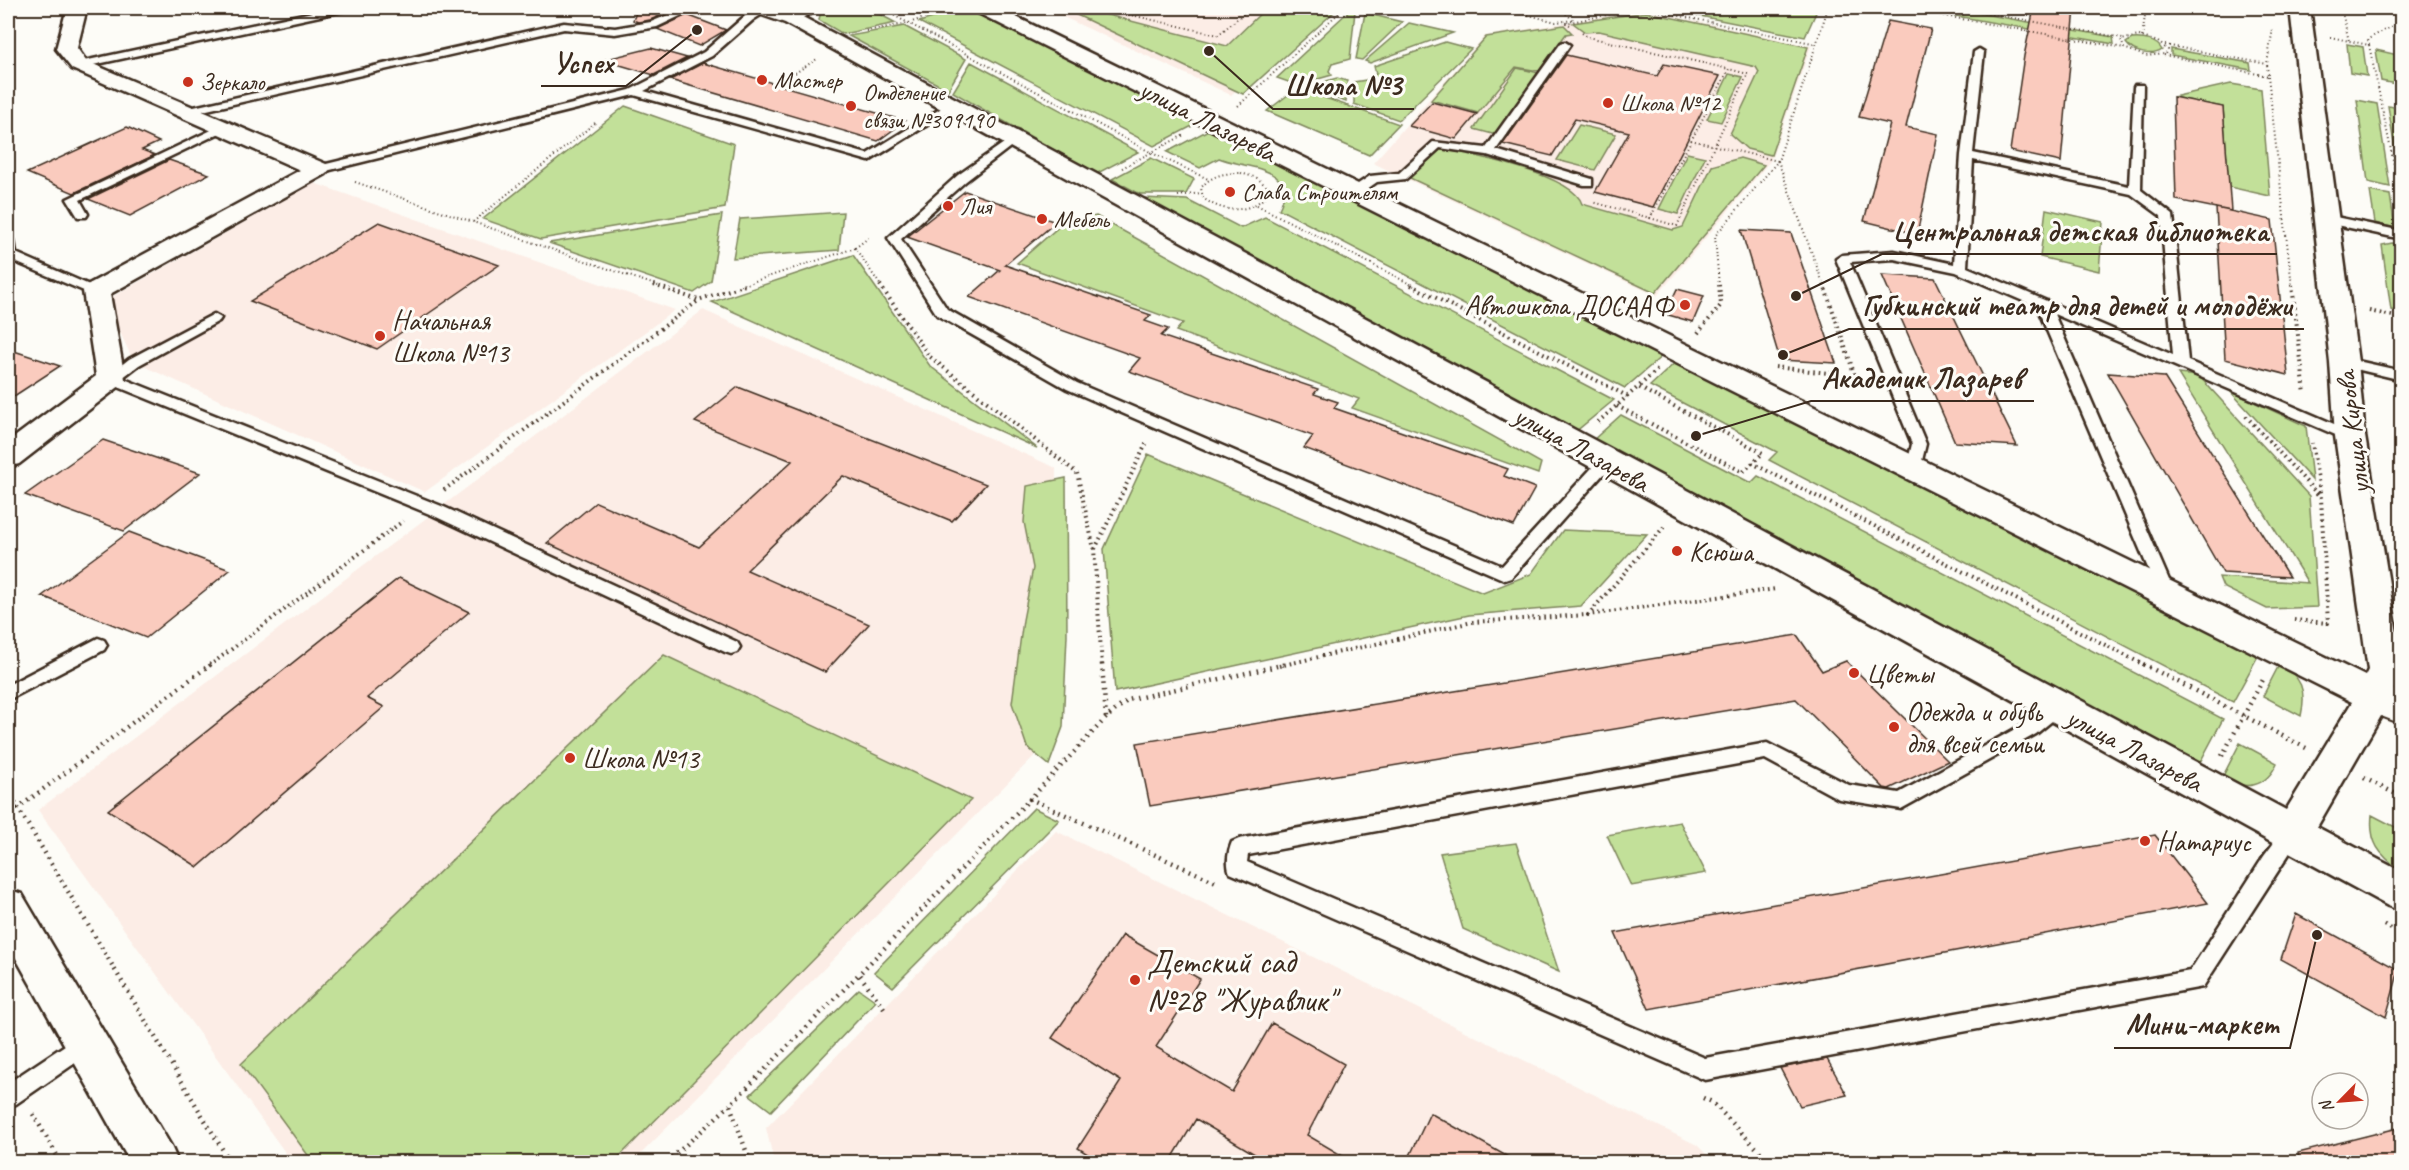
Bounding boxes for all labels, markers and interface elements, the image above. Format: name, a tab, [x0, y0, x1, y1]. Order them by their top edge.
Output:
callout: Успех	[541, 38, 626, 86]
text: Успех	[552, 44, 615, 82]
callout: Школа №3	[1273, 61, 1414, 109]
place label: Мастер	[774, 65, 844, 95]
text: Школа №3	[1284, 66, 1404, 104]
place label: Зеркало	[200, 67, 266, 97]
street label: улица Лазарева	[1132, 70, 1284, 171]
marker: Мастер	[755, 73, 769, 87]
marker: Зеркало	[181, 75, 195, 89]
place label: Отделение связи №309190	[863, 77, 996, 135]
place label: Школа №12	[1620, 88, 1722, 118]
marker: Школа №12	[1601, 96, 1615, 110]
marker: Отделение связи №309190	[844, 99, 858, 113]
place label: Слава Строителям	[1242, 177, 1399, 207]
marker: Слава Строителям	[1223, 185, 1237, 199]
place label: Лия	[960, 191, 992, 221]
marker: Лия	[941, 199, 955, 213]
place label: Мебель	[1054, 204, 1110, 234]
callout: Центральная детская библиотека	[1882, 206, 2277, 254]
marker: Мебель	[1035, 212, 1049, 226]
text: Центральная детская библиотека	[1892, 212, 2271, 250]
callout: Губкинский театр для детей и молодёжи	[1849, 281, 2304, 329]
text: Губкинский театр для детей и молодёжи	[1862, 286, 2294, 324]
place label: Автошкола ДОСААФ	[1465, 288, 1675, 323]
marker: Автошкола ДОСААФ	[1678, 298, 1692, 312]
place label: Начальная Школа №13	[392, 303, 511, 370]
marker: Начальная Школа №13	[373, 329, 387, 343]
callout: Академик Лазарев	[1811, 353, 2034, 401]
text: Академик Лазарев	[1822, 359, 2028, 398]
street label: улица Кирова	[2327, 367, 2378, 498]
street label: улица Лазарева	[1506, 396, 1657, 501]
place label: Ксюша	[1689, 534, 1755, 569]
marker: Ксюша	[1670, 544, 1684, 558]
place label: Цветы	[1866, 656, 1936, 691]
marker: Цветы	[1847, 666, 1861, 680]
place label: Одежда и обувь для всей семьи	[1906, 694, 2045, 761]
street label: улица Лазарева	[2059, 698, 2210, 801]
marker: Одежда и обувь для всей семьи	[1887, 720, 1901, 734]
place label: Школа №13	[582, 741, 701, 776]
marker: Школа №13	[563, 751, 577, 765]
place label: Натариус	[2157, 824, 2253, 859]
marker: Натариус	[2138, 834, 2152, 848]
place label: Детский сад №28 "Журавлик"	[1147, 941, 1341, 1021]
marker: Детский сад №28 "Журавлик"	[1128, 973, 1142, 987]
callout: Мини-маркет	[2114, 1000, 2290, 1048]
text: Мини-маркет	[2126, 1005, 2281, 1043]
north arrow	[2310, 1071, 2370, 1131]
text: N	[2315, 1095, 2338, 1116]

